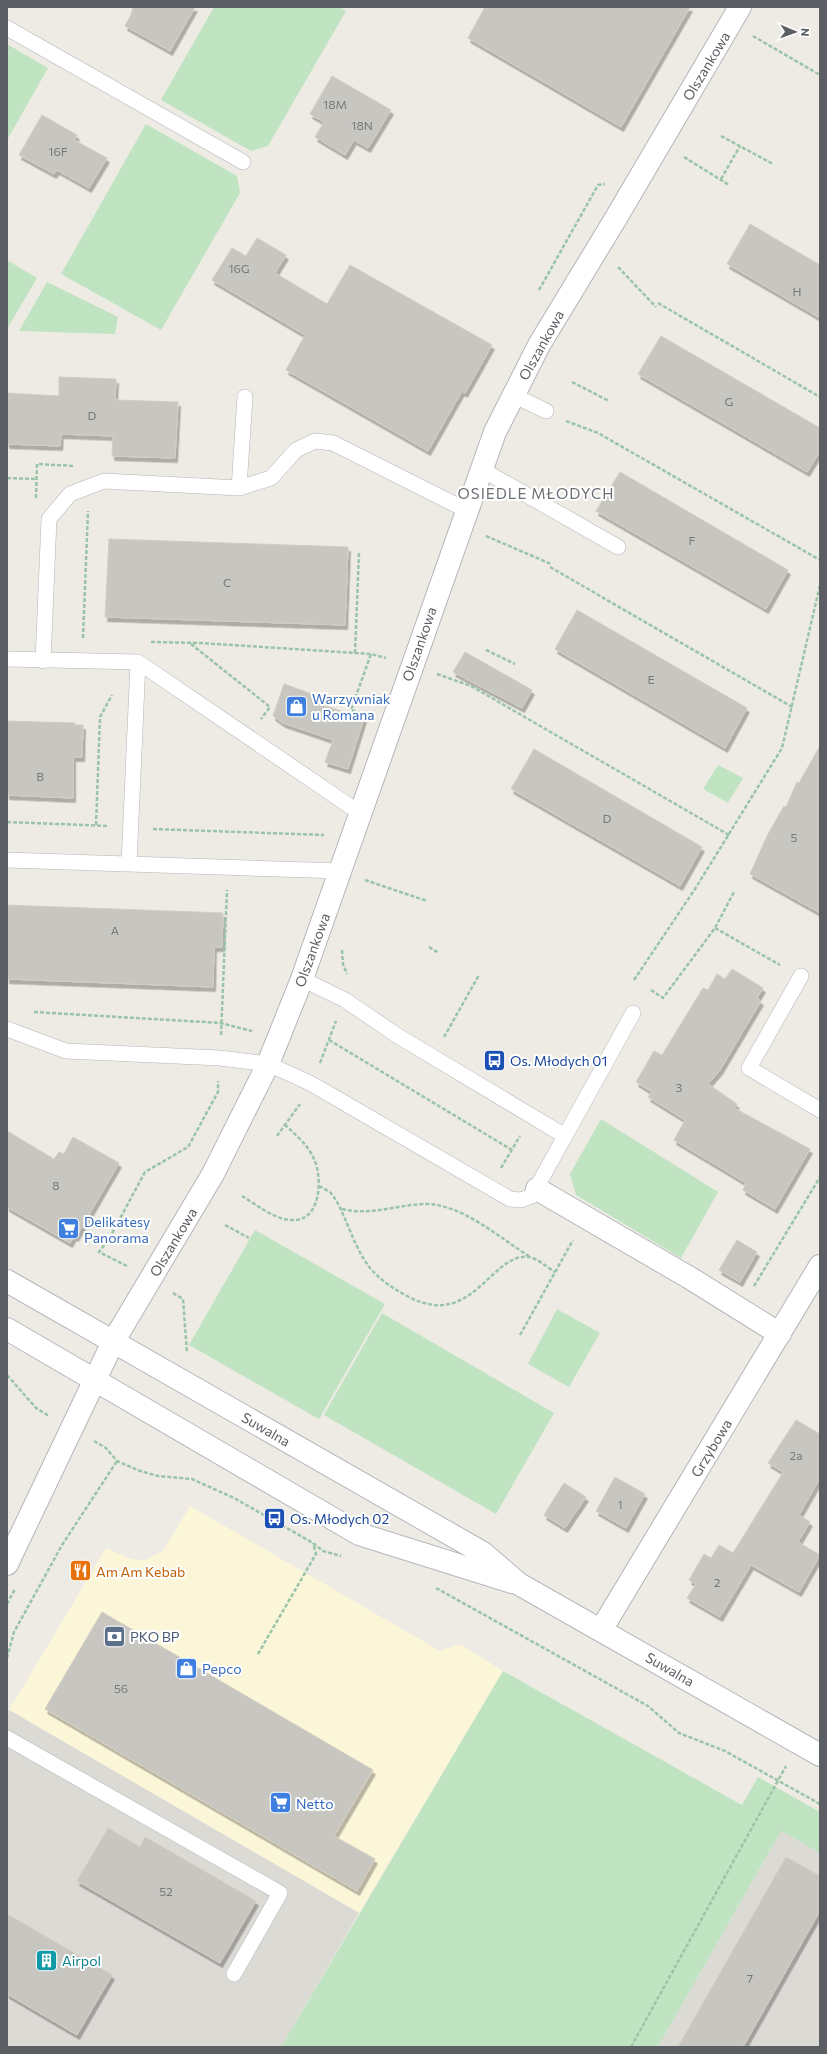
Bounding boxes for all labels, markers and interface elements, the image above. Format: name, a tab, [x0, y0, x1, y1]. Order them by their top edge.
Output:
north arrow	[775, 12, 815, 52]
street label: Olszankowa	[679, 28, 733, 104]
text: N	[799, 28, 812, 37]
house number: 18M	[323, 97, 347, 111]
house number: 18N	[351, 118, 373, 132]
house number: 16F	[48, 144, 68, 158]
house number: 16G	[228, 261, 250, 275]
house number: H	[793, 284, 802, 298]
street label: Olszankowa	[515, 307, 567, 383]
house number: G	[725, 394, 733, 408]
house number: D	[88, 408, 97, 422]
district label: OSIEDLE MŁODYCH	[458, 484, 614, 502]
house number: F	[689, 533, 696, 547]
house number: C	[223, 575, 231, 589]
street label: Olszankowa	[398, 605, 440, 683]
house number: E	[647, 672, 655, 686]
place label: Warzywniak u Romana	[312, 690, 391, 723]
shop icon: Warzywniak u Romana	[284, 693, 310, 719]
house number: B	[36, 769, 44, 783]
house number: D	[603, 811, 612, 825]
house number: 5	[791, 830, 798, 844]
street label: Olszankowa	[291, 911, 333, 989]
house number: A	[111, 923, 119, 937]
bus stop icon: Os. Młodych 01	[482, 1047, 508, 1073]
place label: Os. Młodych 01	[510, 1052, 607, 1069]
house number: 3	[676, 1080, 683, 1094]
house number: 8	[52, 1178, 60, 1192]
street label: Olszankowa	[146, 1204, 200, 1280]
place label: Delikatesy Panorama	[84, 1213, 150, 1246]
supermarket icon: Delikatesy Panorama	[56, 1216, 82, 1242]
street label: Suwalna	[239, 1408, 293, 1450]
street label: Grzybowa	[687, 1416, 735, 1480]
house number: 2a	[790, 1448, 802, 1462]
house number: 1	[617, 1497, 623, 1511]
bus stop icon: Os. Młodych 02	[262, 1505, 288, 1531]
place label: Os. Młodych 02	[290, 1510, 389, 1527]
restaurant icon: Am Am Kebab	[68, 1558, 94, 1584]
place label: Am Am Kebab	[96, 1563, 185, 1580]
house number: 2	[714, 1575, 721, 1589]
bank icon: PKO BP	[102, 1623, 128, 1649]
place label: PKO BP	[130, 1628, 180, 1645]
street label: Suwalna	[643, 1648, 697, 1690]
shop icon: Pepco	[174, 1655, 200, 1681]
place label: Pepco	[202, 1660, 242, 1677]
house number: 56	[114, 1681, 128, 1695]
supermarket icon: Netto	[267, 1790, 293, 1816]
place label: Netto	[296, 1795, 334, 1812]
house number: 52	[159, 1884, 173, 1898]
building icon: Airpol	[34, 1947, 60, 1973]
place label: Airpol	[62, 1952, 101, 1969]
house number: 7	[747, 1971, 753, 1985]

